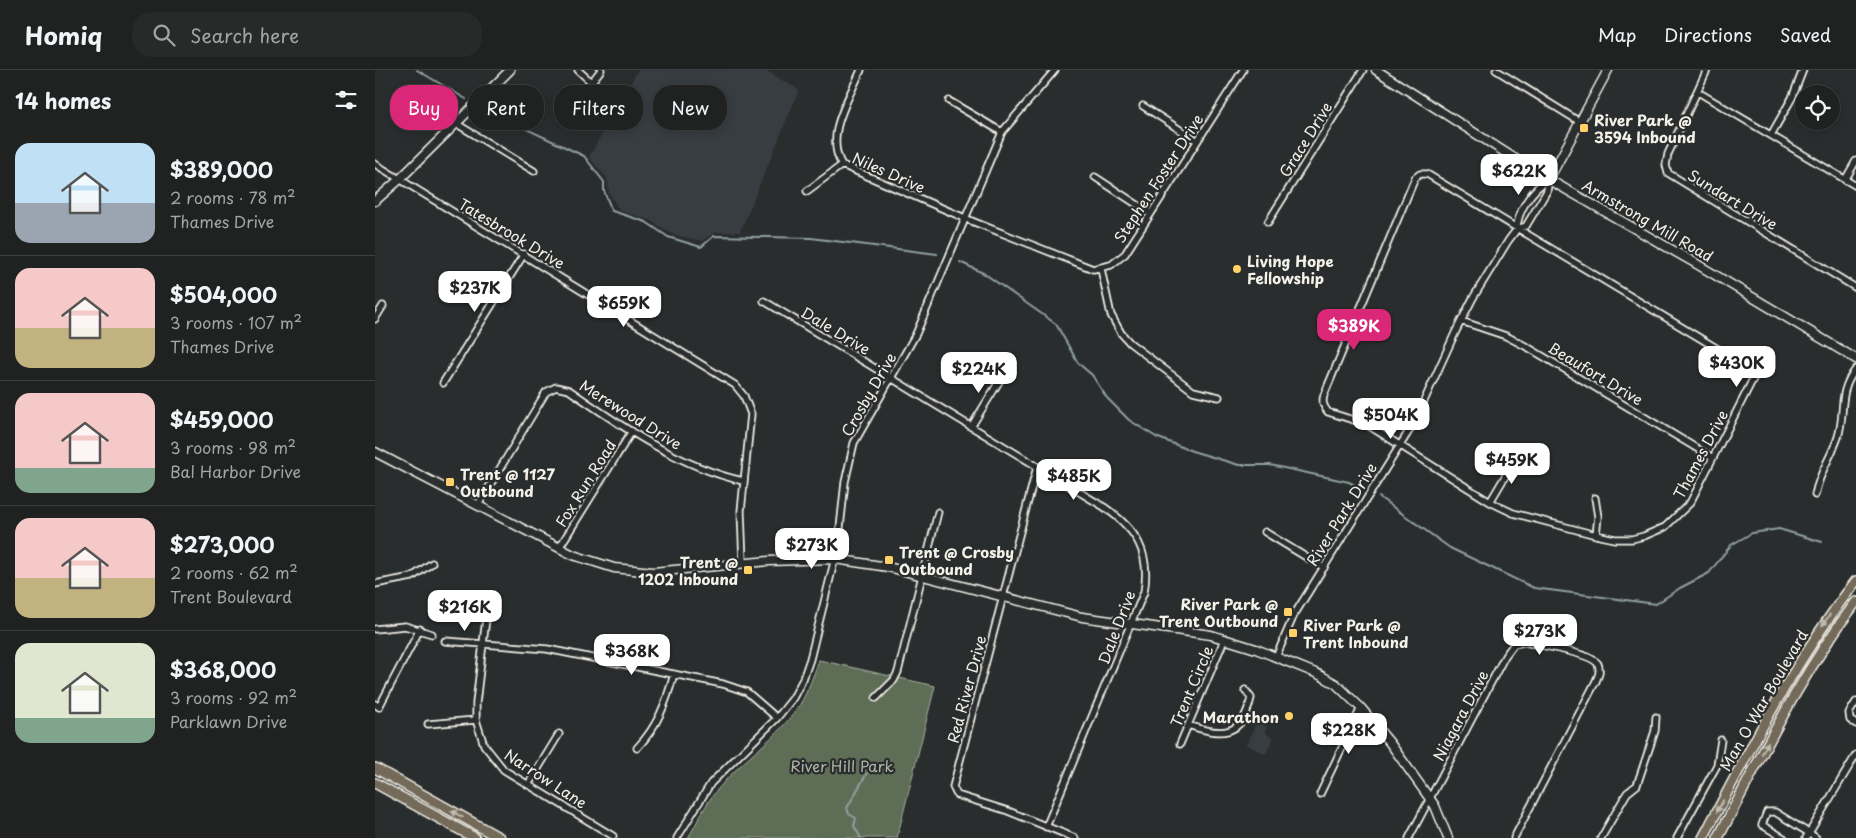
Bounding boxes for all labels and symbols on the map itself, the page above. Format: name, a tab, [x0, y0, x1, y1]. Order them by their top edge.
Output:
street label: Grace Drive	[1273, 97, 1337, 181]
place label: River Park @ 3594 Inbound	[1594, 108, 1696, 148]
street label: Stephen Foster Drive	[1108, 109, 1208, 247]
marker: River Park @ 3594 Inbound	[1578, 122, 1590, 134]
street label: Niles Drive	[849, 146, 929, 198]
pin: $622K	[1484, 154, 1554, 196]
street label: Sundart Drive	[1684, 163, 1782, 235]
street label: Armstrong Mill Road	[1578, 173, 1718, 267]
street label: Tatesbrook Drive	[454, 192, 570, 274]
place label: Living Hope Fellowship	[1247, 249, 1334, 289]
marker: Living Hope Fellowship	[1231, 263, 1243, 275]
pin: $237K	[440, 270, 510, 313]
pin: $659K	[589, 286, 659, 328]
street label: Dale Drive	[797, 300, 875, 360]
pin: $389K	[1319, 308, 1389, 351]
street label: Beaufort Drive	[1544, 336, 1648, 410]
pin: $430K	[1702, 346, 1772, 388]
street label: Crosby Drive	[835, 348, 901, 440]
pin: $224K	[944, 352, 1014, 394]
street label: Merewood Drive	[575, 373, 687, 455]
pin: $504K	[1356, 398, 1426, 440]
street label: Thames Drive	[1667, 405, 1733, 503]
street label: Fox Run Road	[549, 435, 621, 531]
pin: $459K	[1477, 442, 1547, 485]
pin: $485K	[1039, 458, 1109, 501]
street label: River Park Drive	[1300, 458, 1382, 570]
place label: Trent @ 1127 Outbound	[460, 462, 556, 502]
marker: Trent @ 1127 Outbound	[444, 476, 456, 488]
pin: $273K	[777, 528, 847, 570]
place label: Trent @ Crosby Outbound	[899, 540, 1014, 580]
place label: Trent @ 1202 Inbound	[638, 550, 738, 590]
marker: Trent @ Crosby Outbound	[883, 554, 895, 566]
marker: Trent @ 1202 Inbound	[742, 564, 754, 576]
street label: Dale Drive	[1091, 587, 1141, 667]
pin: $216K	[430, 590, 500, 632]
place label: River Park @ Trent Outbound	[1159, 592, 1278, 632]
marker: River Park @ Trent Outbound	[1282, 606, 1294, 618]
place label: River Park @ Trent Inbound	[1303, 613, 1408, 653]
one-way arrow	[1821, 613, 1831, 627]
pin: $273K	[1505, 614, 1575, 656]
street label: Man O War Boulevard	[1713, 625, 1813, 775]
marker: River Park @ Trent Inbound	[1287, 627, 1299, 639]
street label: Red River Drive	[941, 633, 991, 745]
pin: $368K	[597, 634, 667, 676]
street label: Trent Circle	[1164, 642, 1218, 730]
street label: Niagara Drive	[1426, 666, 1494, 764]
place label: Marathon	[1203, 705, 1279, 728]
marker: Marathon	[1283, 710, 1295, 722]
pin: $228K	[1314, 712, 1384, 755]
one-way arrow	[1761, 741, 1769, 756]
street label: Narrow Lane	[500, 743, 592, 813]
park label: River Hill Park	[790, 754, 894, 777]
one-way arrow	[1716, 799, 1724, 814]
one-way arrow	[451, 809, 464, 818]

